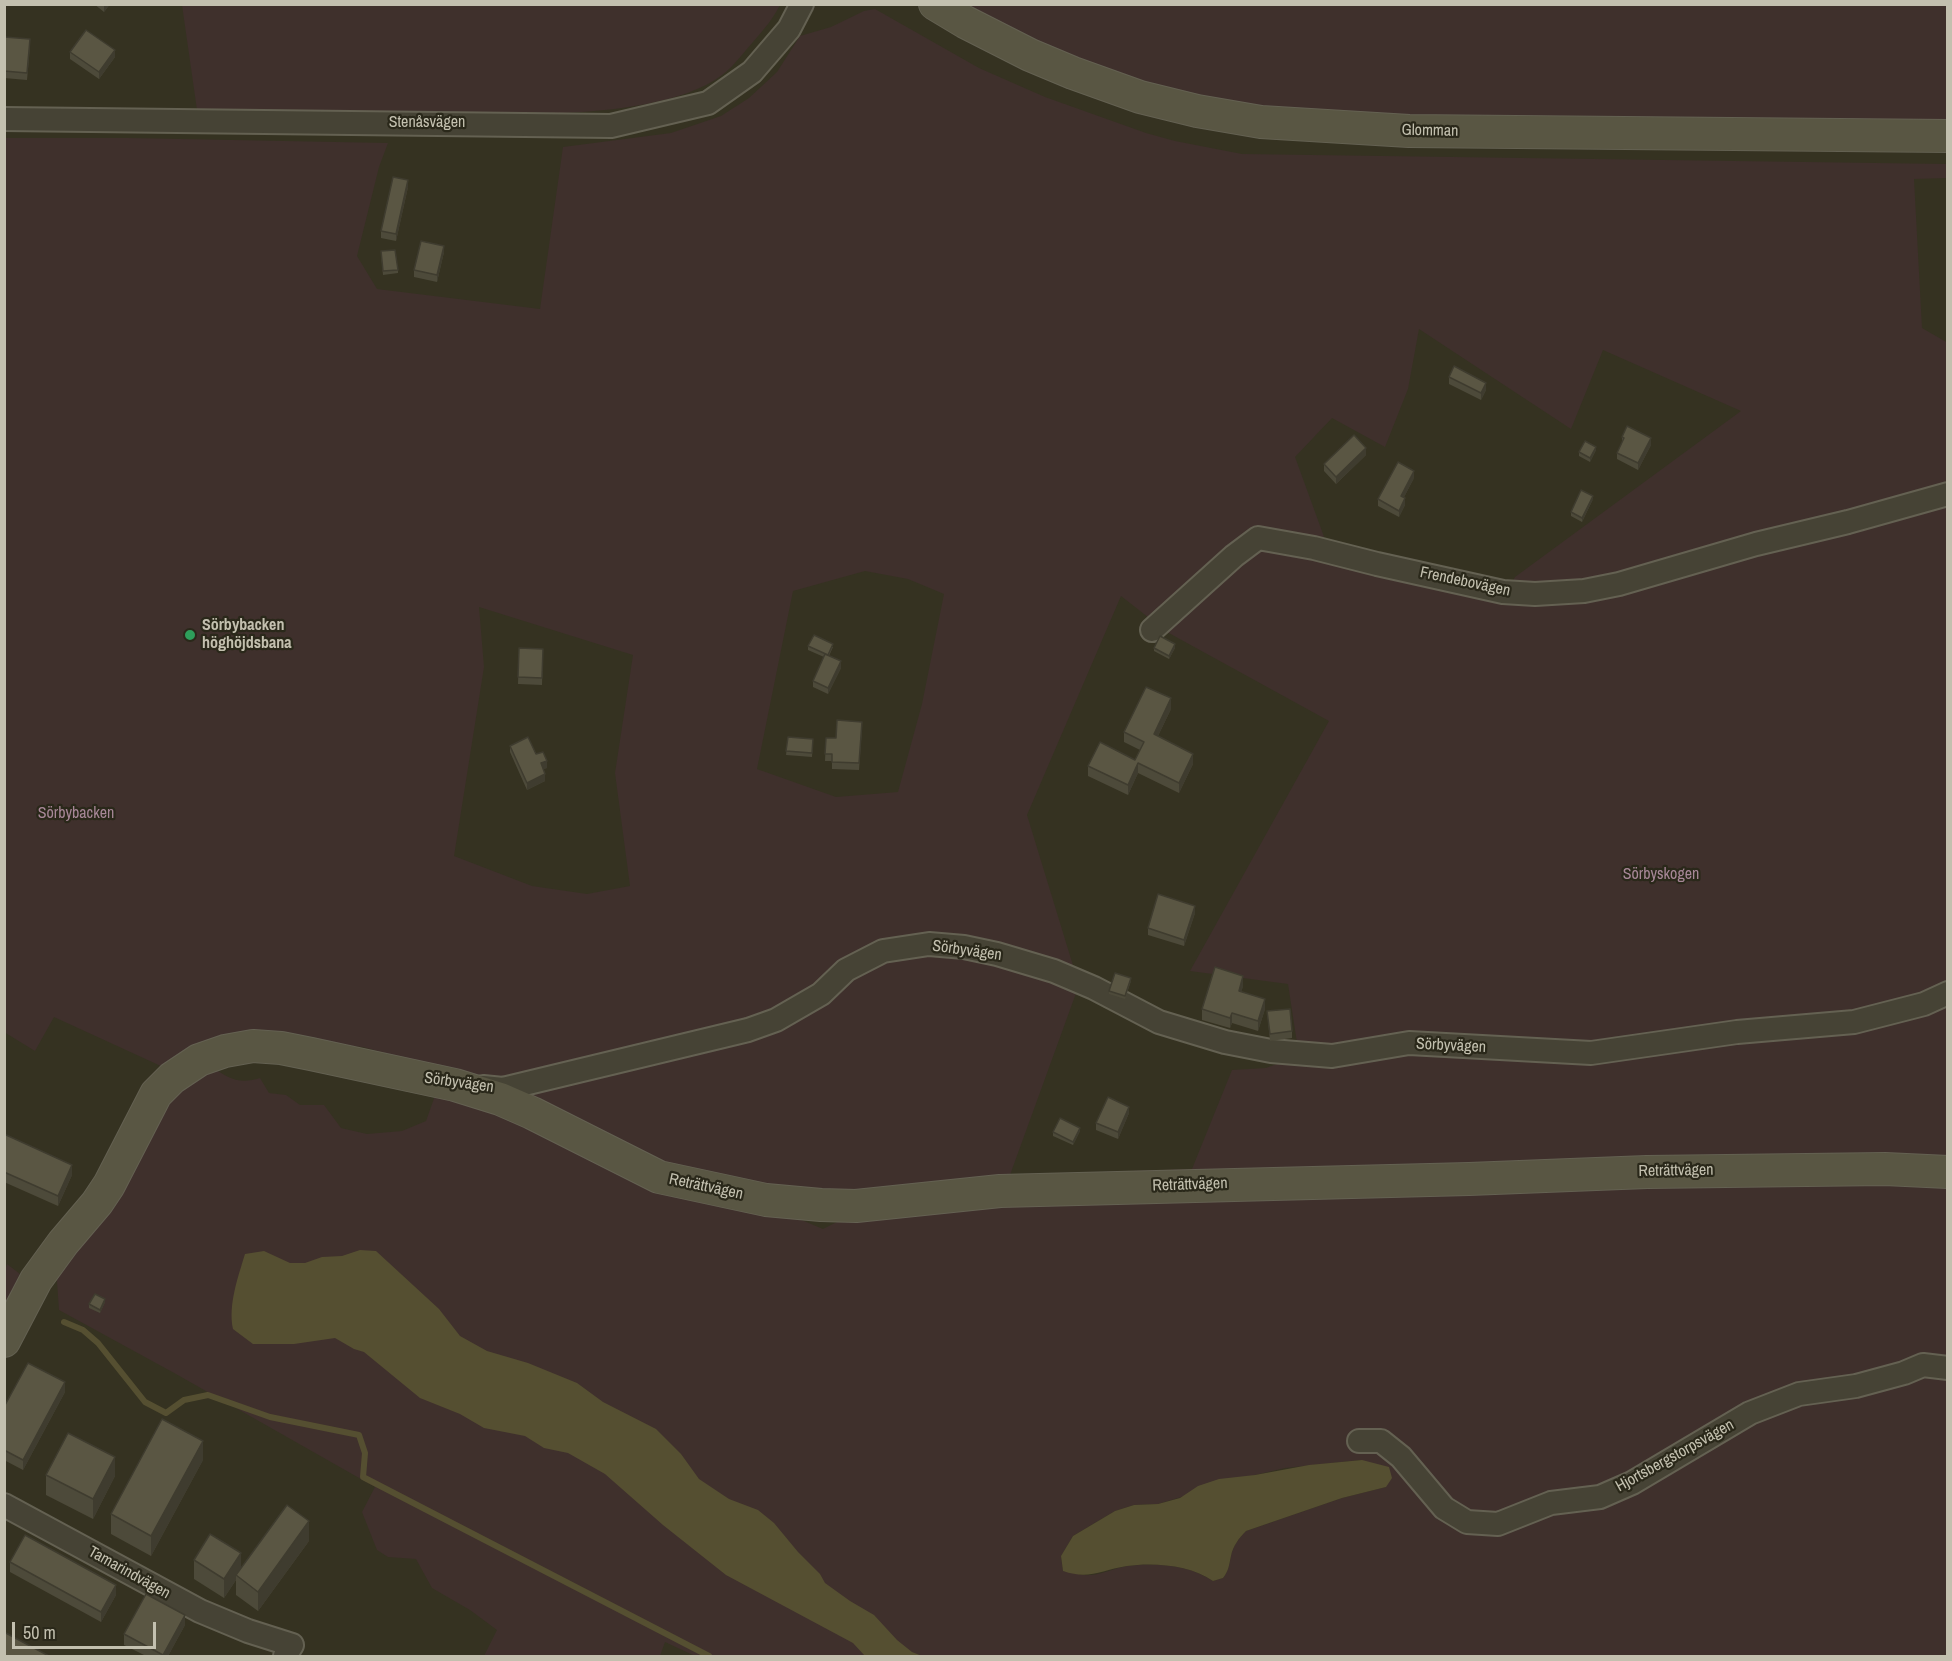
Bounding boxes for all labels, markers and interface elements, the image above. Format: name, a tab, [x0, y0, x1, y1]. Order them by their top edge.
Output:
street label: Stenåsvägen	[389, 113, 465, 133]
street label: Glomman	[1401, 121, 1459, 141]
street label: Frendebovägen	[1418, 563, 1512, 601]
place label: Sörbybacken höghöjdsbana	[202, 616, 292, 654]
marker: Sörbybacken höghöjdsbana	[183, 628, 197, 642]
park label: Sörbybacken	[38, 804, 114, 824]
park label: Sörbyskogen	[1623, 865, 1699, 885]
street label: Sörbyvägen	[931, 937, 1003, 965]
street label: Sörbyvägen	[1416, 1035, 1486, 1057]
street label: Sörbyvägen	[423, 1069, 495, 1097]
street label: Reträttvägen	[1638, 1161, 1714, 1181]
street label: Reträttvägen	[667, 1170, 745, 1204]
street label: Reträttvägen	[1152, 1174, 1228, 1196]
street label: Hjortsbergstorpsvägen	[1613, 1416, 1737, 1496]
street label: Tamarindvägen	[85, 1543, 173, 1603]
scale bar	[15, 1610, 159, 1648]
text: 50 m	[23, 1620, 56, 1645]

